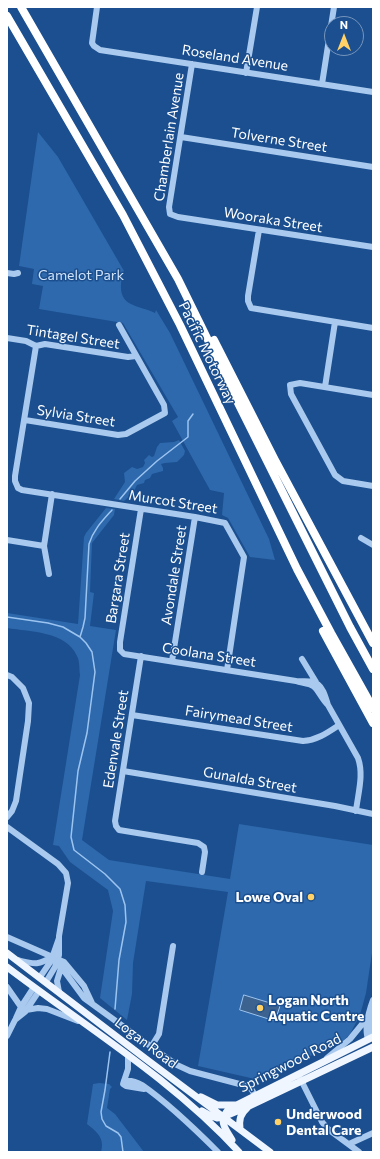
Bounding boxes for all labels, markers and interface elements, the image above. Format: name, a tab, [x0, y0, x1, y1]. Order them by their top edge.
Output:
north arrow	[324, 16, 364, 56]
text: N	[340, 18, 348, 31]
street label: Roseland Avenue	[181, 41, 289, 75]
street label: Chamberlain Avenue	[151, 71, 187, 203]
street label: Tolverne Street	[230, 124, 328, 156]
street label: Wooraka Street	[222, 204, 324, 236]
park label: Camelot Park	[38, 267, 124, 283]
street label: Pacific Motorway	[175, 299, 239, 407]
street label: Tintagel Street	[25, 321, 121, 353]
street label: Sylvia Street	[36, 402, 116, 430]
street label: Murcot Street	[127, 487, 219, 517]
street label: Avondale Street	[158, 524, 190, 626]
street label: Bargara Street	[103, 531, 133, 625]
street label: Coolana Street	[161, 639, 257, 671]
street label: Edenvale Street	[100, 689, 132, 789]
street label: Fairymead Street	[184, 702, 294, 736]
street label: Gunalda Street	[202, 764, 298, 796]
place label: Lowe Oval	[235, 889, 303, 905]
marker: Lowe Oval	[306, 892, 316, 902]
place label: Logan North Aquatic Centre	[268, 992, 364, 1024]
marker: Logan North Aquatic Centre	[255, 1003, 265, 1013]
street label: Logan Road	[111, 1014, 181, 1072]
street label: Springwood Road	[236, 1030, 344, 1096]
place label: Underwood Dental Care	[286, 1106, 362, 1138]
marker: Underwood Dental Care	[273, 1117, 283, 1127]

